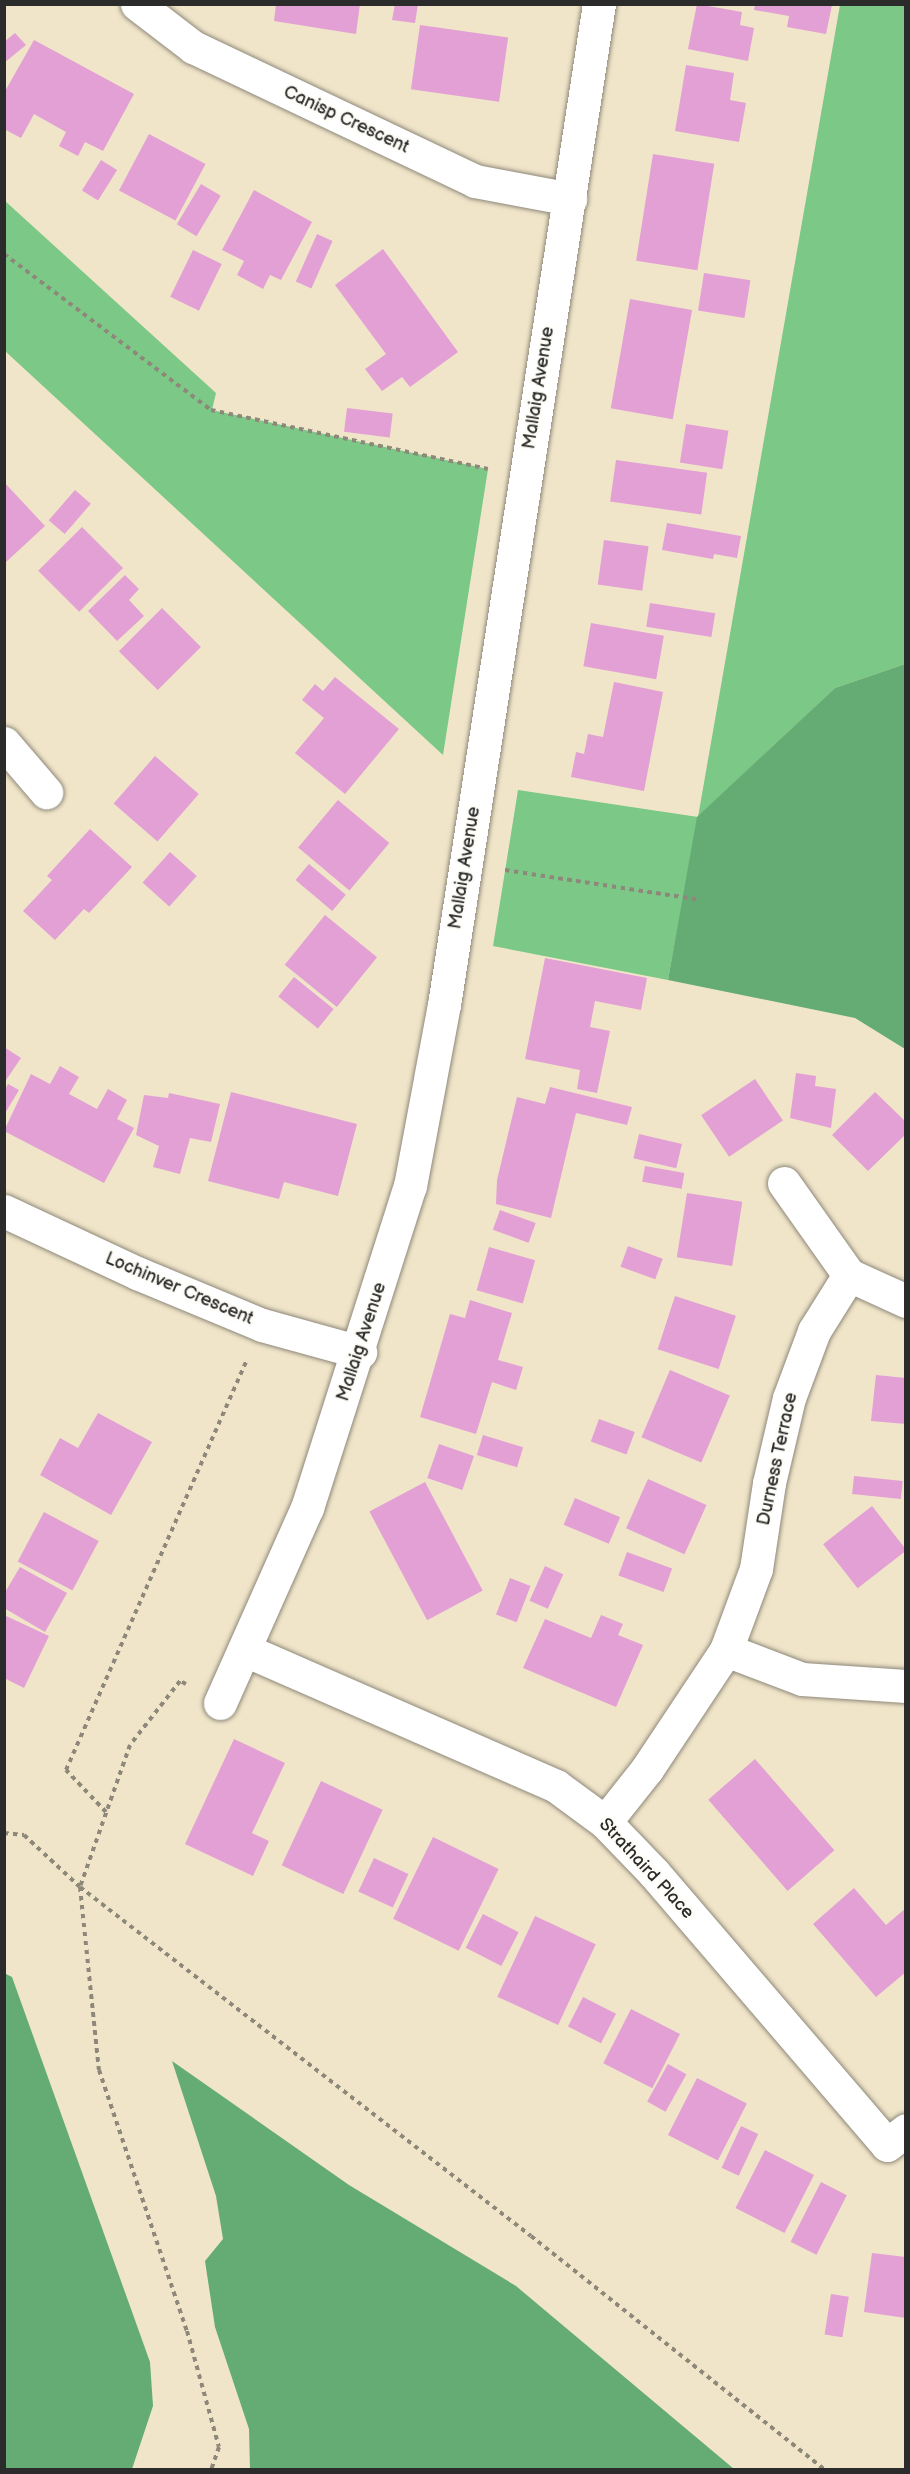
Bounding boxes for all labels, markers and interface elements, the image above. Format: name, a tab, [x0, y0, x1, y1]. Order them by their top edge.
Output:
street label: Canisp Crescent	[280, 81, 412, 159]
street label: Mallaig Avenue	[519, 325, 559, 451]
street label: Mallaig Avenue	[445, 805, 485, 931]
street label: Lochinver Crescent	[102, 1248, 256, 1330]
street label: Mallaig Avenue	[333, 1280, 391, 1404]
street label: Durness Terrace	[753, 1390, 803, 1528]
street label: Strathaird Place	[594, 1814, 698, 1924]

